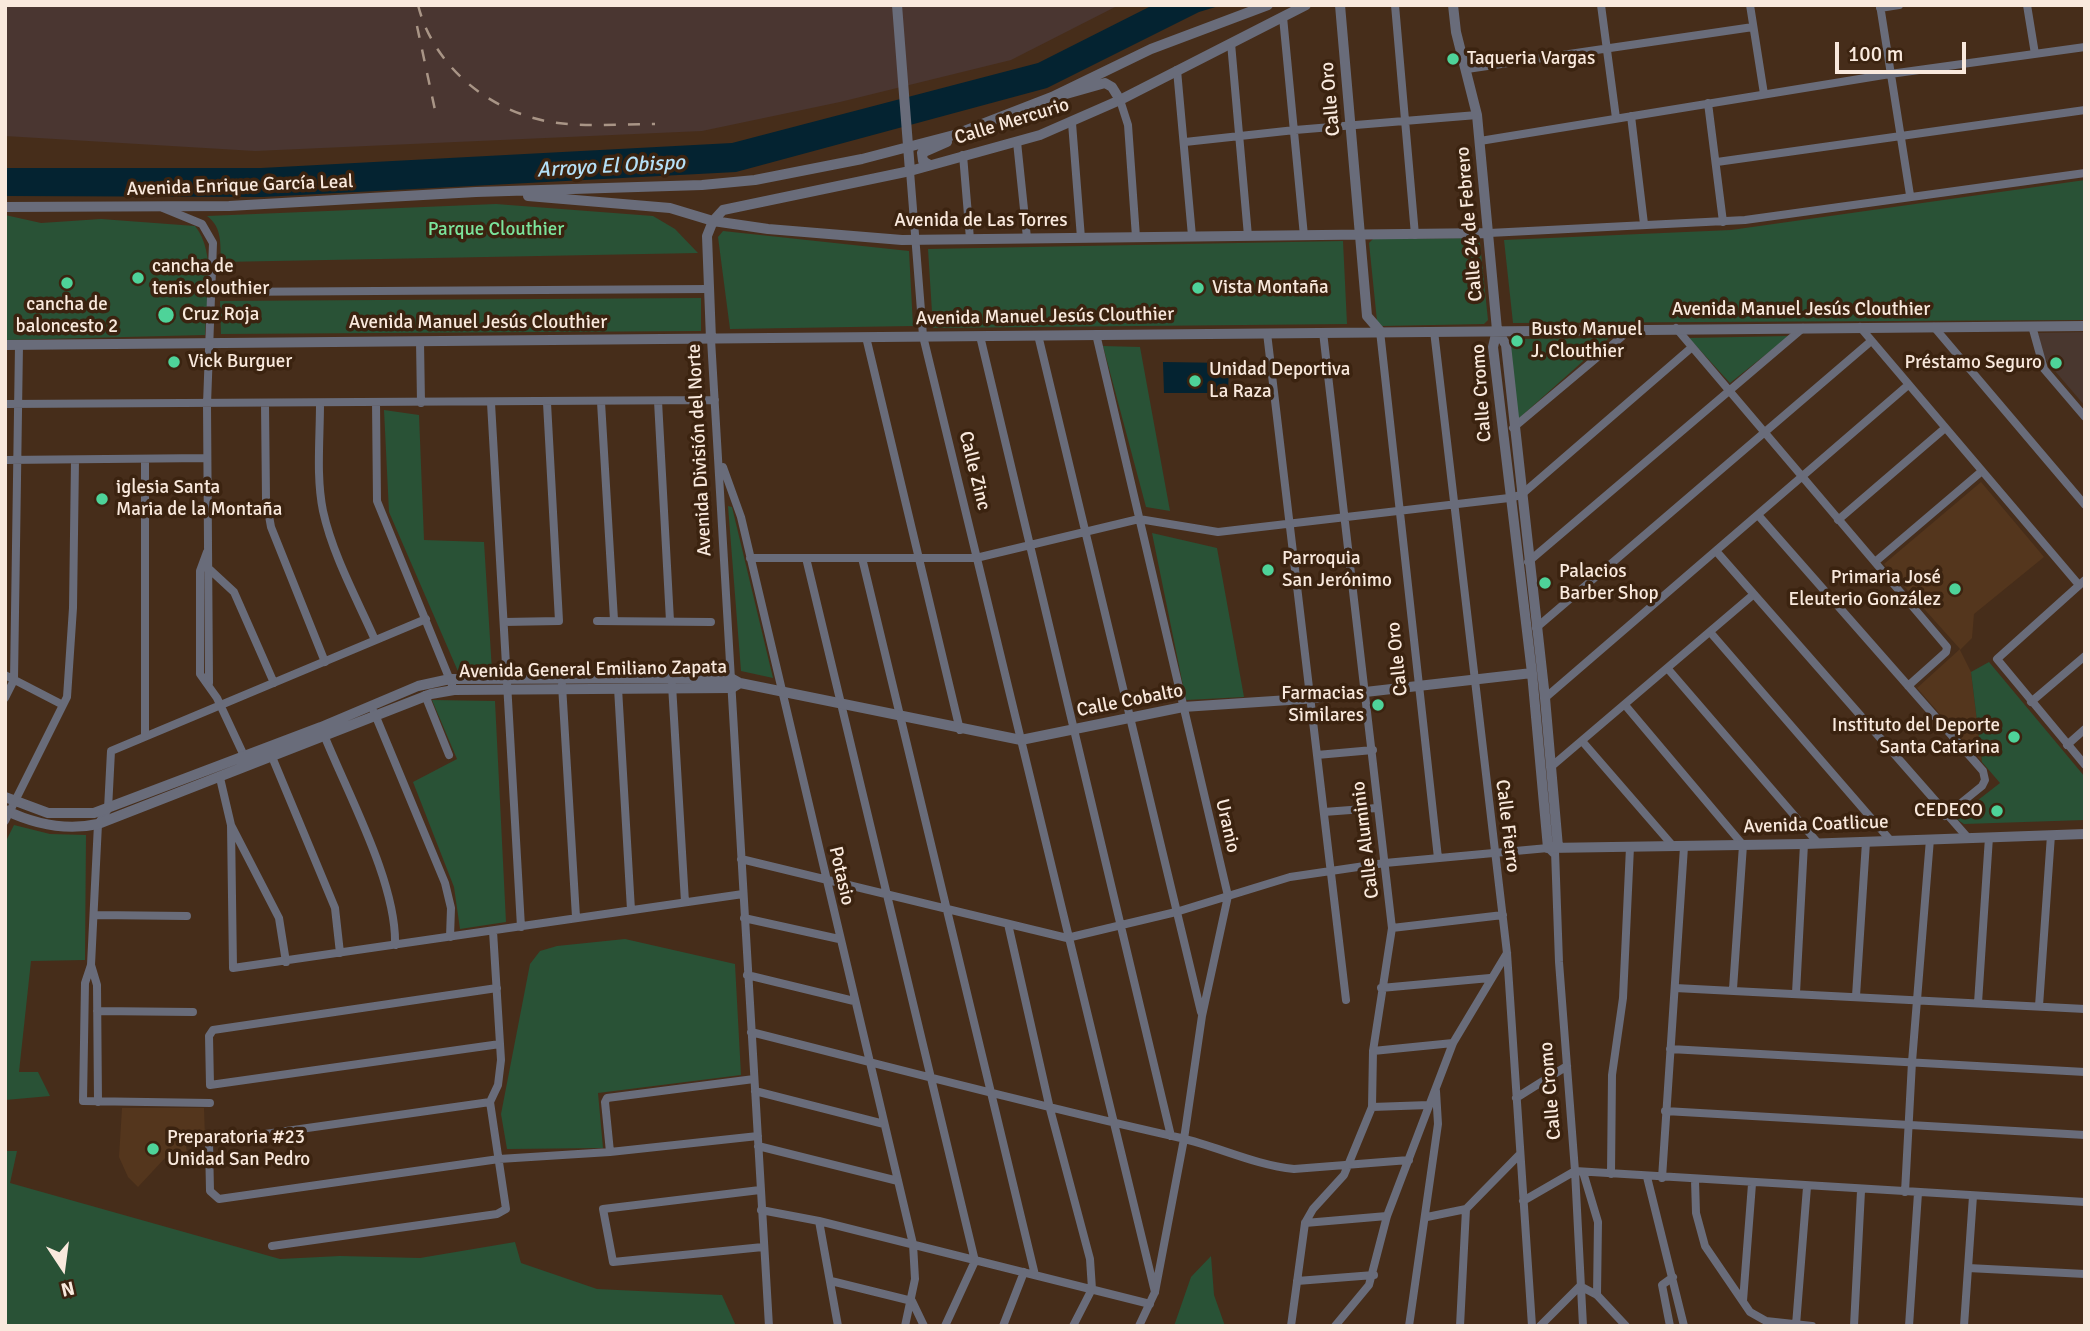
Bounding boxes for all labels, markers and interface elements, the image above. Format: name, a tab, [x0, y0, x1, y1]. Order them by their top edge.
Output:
scale bar	[1838, 28, 1969, 72]
text: 100 m	[1848, 41, 1903, 67]
place label: Taqueria Vargas	[1467, 48, 1595, 70]
marker: Taqueria Vargas	[1445, 51, 1461, 67]
street label: Calle Oro	[1316, 61, 1346, 137]
street label: Calle Mercurio	[952, 94, 1072, 150]
street label: Calle 24 de Febrero	[1452, 146, 1488, 302]
water label: Arroyo El Obispo	[536, 151, 686, 183]
street label: Avenida Enrique García Leal	[126, 171, 354, 201]
street label: Avenida de Las Torres	[894, 210, 1068, 232]
park label: Parque Clouthier	[428, 219, 564, 241]
place label: cancha de tenis clouthier	[152, 256, 269, 300]
marker: cancha de tenis clouthier	[130, 270, 146, 286]
marker: cancha de baloncesto 2	[59, 275, 75, 291]
place label: Vista Montaña	[1212, 277, 1329, 299]
marker: Vista Montaña	[1190, 280, 1206, 296]
place label: cancha de baloncesto 2	[16, 294, 118, 338]
street label: Avenida Manuel Jesús Clouthier	[1672, 299, 1930, 321]
street label: Avenida Manuel Jesús Clouthier	[916, 303, 1174, 331]
place label: Cruz Roja	[182, 304, 260, 326]
marker: Cruz Roja	[156, 305, 176, 325]
street label: Avenida Manuel Jesús Clouthier	[349, 312, 607, 334]
place label: Busto Manuel J. Clouthier	[1531, 319, 1643, 363]
marker: Busto Manuel J. Clouthier	[1509, 333, 1525, 349]
street label: Avenida División del Norte	[683, 343, 717, 557]
street label: Calle Cromo	[1467, 343, 1497, 443]
place label: Vick Burguer	[188, 351, 292, 373]
place label: Préstamo Seguro	[1905, 352, 2042, 374]
marker: Vick Burguer	[166, 354, 182, 370]
marker: Préstamo Seguro	[2048, 355, 2064, 371]
place label: Unidad Deportiva La Raza	[1209, 359, 1350, 403]
marker: Unidad Deportiva La Raza	[1187, 373, 1203, 389]
street label: Calle Zinc	[953, 429, 995, 513]
place label: iglesia Santa Maria de la Montaña	[116, 477, 282, 521]
marker: iglesia Santa Maria de la Montaña	[94, 491, 110, 507]
place label: Parroquia San Jerónimo	[1282, 548, 1392, 592]
place label: Palacios Barber Shop	[1559, 561, 1659, 605]
marker: Parroquia San Jerónimo	[1260, 562, 1276, 578]
place label: Primaria José Eleuterio González	[1788, 567, 1941, 611]
marker: Palacios Barber Shop	[1537, 575, 1553, 591]
marker: Primaria José Eleuterio González	[1947, 581, 1963, 597]
street label: Calle Oro	[1383, 621, 1413, 697]
street label: Avenida General Emiliano Zapata	[459, 656, 727, 684]
street label: Calle Cobalto	[1075, 680, 1185, 722]
place label: Farmacias Similares	[1281, 683, 1364, 727]
marker: Farmacias Similares	[1370, 697, 1386, 713]
place label: Instituto del Deporte Santa Catarina	[1832, 715, 2000, 759]
marker: Instituto del Deporte Santa Catarina	[2006, 729, 2022, 745]
street label: Calle Fierro	[1490, 778, 1524, 874]
street label: Calle Aluminio	[1347, 780, 1385, 900]
street label: Uranio	[1210, 797, 1244, 855]
place label: CEDECO	[1914, 800, 1983, 822]
marker: CEDECO	[1989, 803, 2005, 819]
street label: Avenida Coatlicue	[1743, 811, 1889, 839]
street label: Potasio	[823, 844, 859, 908]
street label: Calle Cromo	[1535, 1041, 1567, 1141]
place label: Preparatoria #23 Unidad San Pedro	[167, 1127, 310, 1171]
marker: Preparatoria #23 Unidad San Pedro	[145, 1141, 161, 1157]
north arrow	[28, 1233, 98, 1303]
text: N	[59, 1275, 77, 1302]

